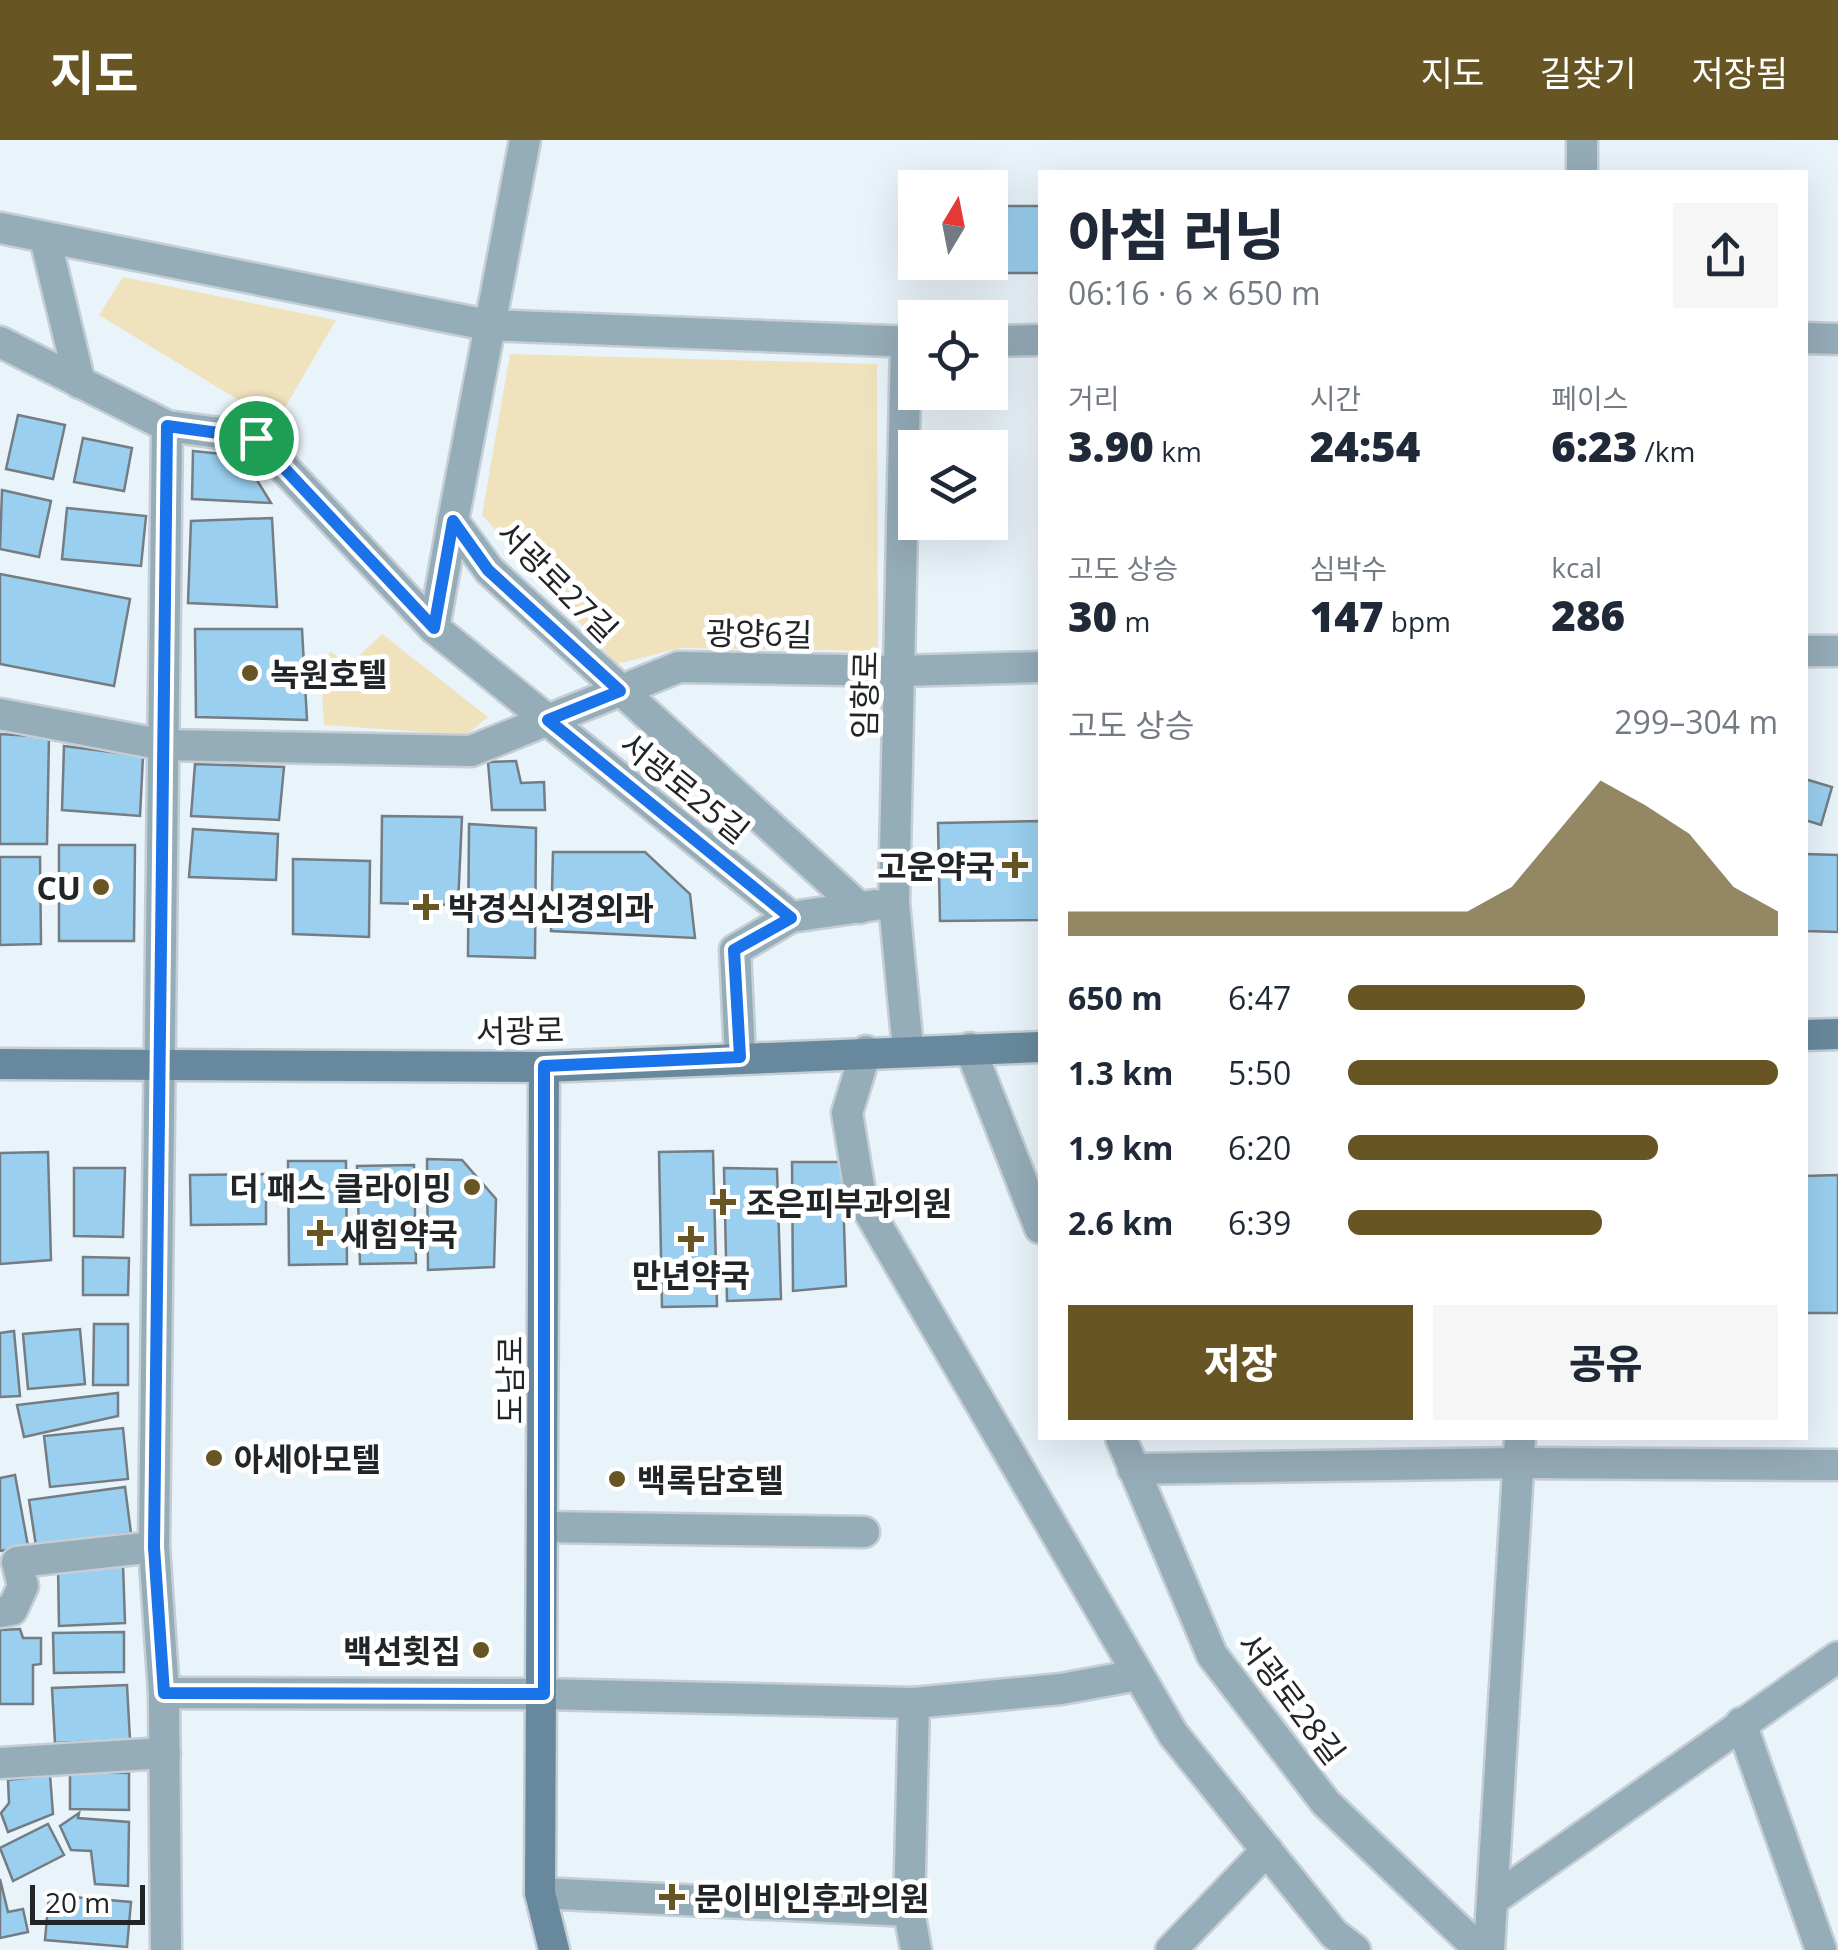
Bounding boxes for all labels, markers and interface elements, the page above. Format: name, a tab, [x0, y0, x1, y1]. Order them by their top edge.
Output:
text: 지도	[50, 40, 138, 105]
text: 지도	[1420, 49, 1485, 96]
text: 길찾기	[1540, 49, 1636, 96]
text: 저장됨	[1691, 49, 1788, 96]
north arrow	[898, 170, 1008, 280]
map controls	[898, 170, 1008, 540]
text: 아침 러닝	[1068, 196, 1285, 271]
button: share	[1673, 203, 1778, 308]
text: 06:16 · 6 × 650 m	[1068, 271, 1321, 314]
button: locate	[898, 300, 1008, 410]
text: 거리	[1068, 379, 1120, 417]
text: 시간	[1310, 379, 1361, 417]
text: 페이스	[1551, 379, 1629, 417]
pin	[214, 396, 299, 481]
icon: arrive	[229, 411, 284, 466]
text: 3.90	[1068, 417, 1154, 474]
text: 24:54	[1310, 417, 1420, 474]
text: 6:23	[1551, 417, 1637, 474]
button: layers	[898, 430, 1008, 540]
text: km	[1154, 432, 1202, 470]
text: /km	[1637, 432, 1695, 470]
street label: 서광로27길	[488, 511, 628, 651]
text: kcal	[1551, 548, 1602, 586]
text: 고도 상승	[1068, 549, 1178, 587]
text: 심박수	[1310, 549, 1387, 587]
text: 286	[1551, 586, 1625, 643]
text: 30	[1068, 587, 1117, 644]
text: 147	[1310, 587, 1383, 644]
text: m	[1117, 602, 1150, 640]
text: bpm	[1383, 602, 1451, 640]
street label: 광양6길	[705, 611, 813, 655]
street label: 임항로	[842, 650, 886, 740]
place label: 녹원호텔	[270, 652, 388, 695]
marker: 녹원호텔	[239, 662, 261, 684]
text: 299–304 m	[1614, 700, 1778, 743]
text: 고도 상승	[1068, 703, 1194, 746]
street label: 서광로25길	[611, 722, 759, 852]
place label: 고운약국	[877, 844, 995, 887]
marker: 고운약국	[1004, 854, 1026, 876]
place label: CU	[36, 866, 81, 909]
marker: CU	[90, 876, 112, 898]
place label: 박경식신경외과	[448, 886, 654, 929]
marker: 박경식신경외과	[413, 894, 439, 920]
text: 650 m	[1068, 976, 1163, 1019]
text: 6:47	[1228, 976, 1291, 1019]
street label: 서광로	[475, 1008, 565, 1052]
text: 1.3 km	[1068, 1051, 1173, 1094]
text: 5:50	[1228, 1051, 1291, 1094]
text: 1.9 km	[1068, 1126, 1173, 1169]
text: 6:20	[1228, 1126, 1291, 1169]
place label: 더 패스 클라이밍	[229, 1166, 452, 1209]
marker: 더 패스 클라이밍	[461, 1176, 483, 1198]
place label: 조은피부과의원	[746, 1181, 952, 1224]
marker: 조은피부과의원	[710, 1189, 736, 1215]
text: 2.6 km	[1068, 1201, 1173, 1244]
text: 6:39	[1228, 1201, 1291, 1244]
place label: 새힘약국	[340, 1212, 458, 1255]
marker: 새힘약국	[309, 1222, 331, 1244]
marker: 만년약국	[680, 1228, 702, 1250]
place label: 만년약국	[632, 1253, 750, 1296]
button: 저장	[1068, 1305, 1413, 1420]
button: 공유	[1433, 1305, 1778, 1420]
street label: 도남로	[488, 1336, 531, 1424]
place label: 아세아모텔	[234, 1437, 381, 1480]
marker: 아세아모텔	[203, 1447, 225, 1469]
place label: 백록담호텔	[637, 1458, 784, 1501]
marker: 백록담호텔	[606, 1468, 628, 1490]
street label: 서광로28길	[1228, 1623, 1356, 1773]
place label: 백선횟집	[343, 1629, 461, 1672]
marker: 백선횟집	[470, 1639, 492, 1661]
place label: 문이비인후과의원	[694, 1876, 930, 1919]
scale bar	[30, 1880, 145, 1924]
text: 20 m	[45, 1883, 110, 1921]
marker: 문이비인후과의원	[659, 1884, 685, 1910]

